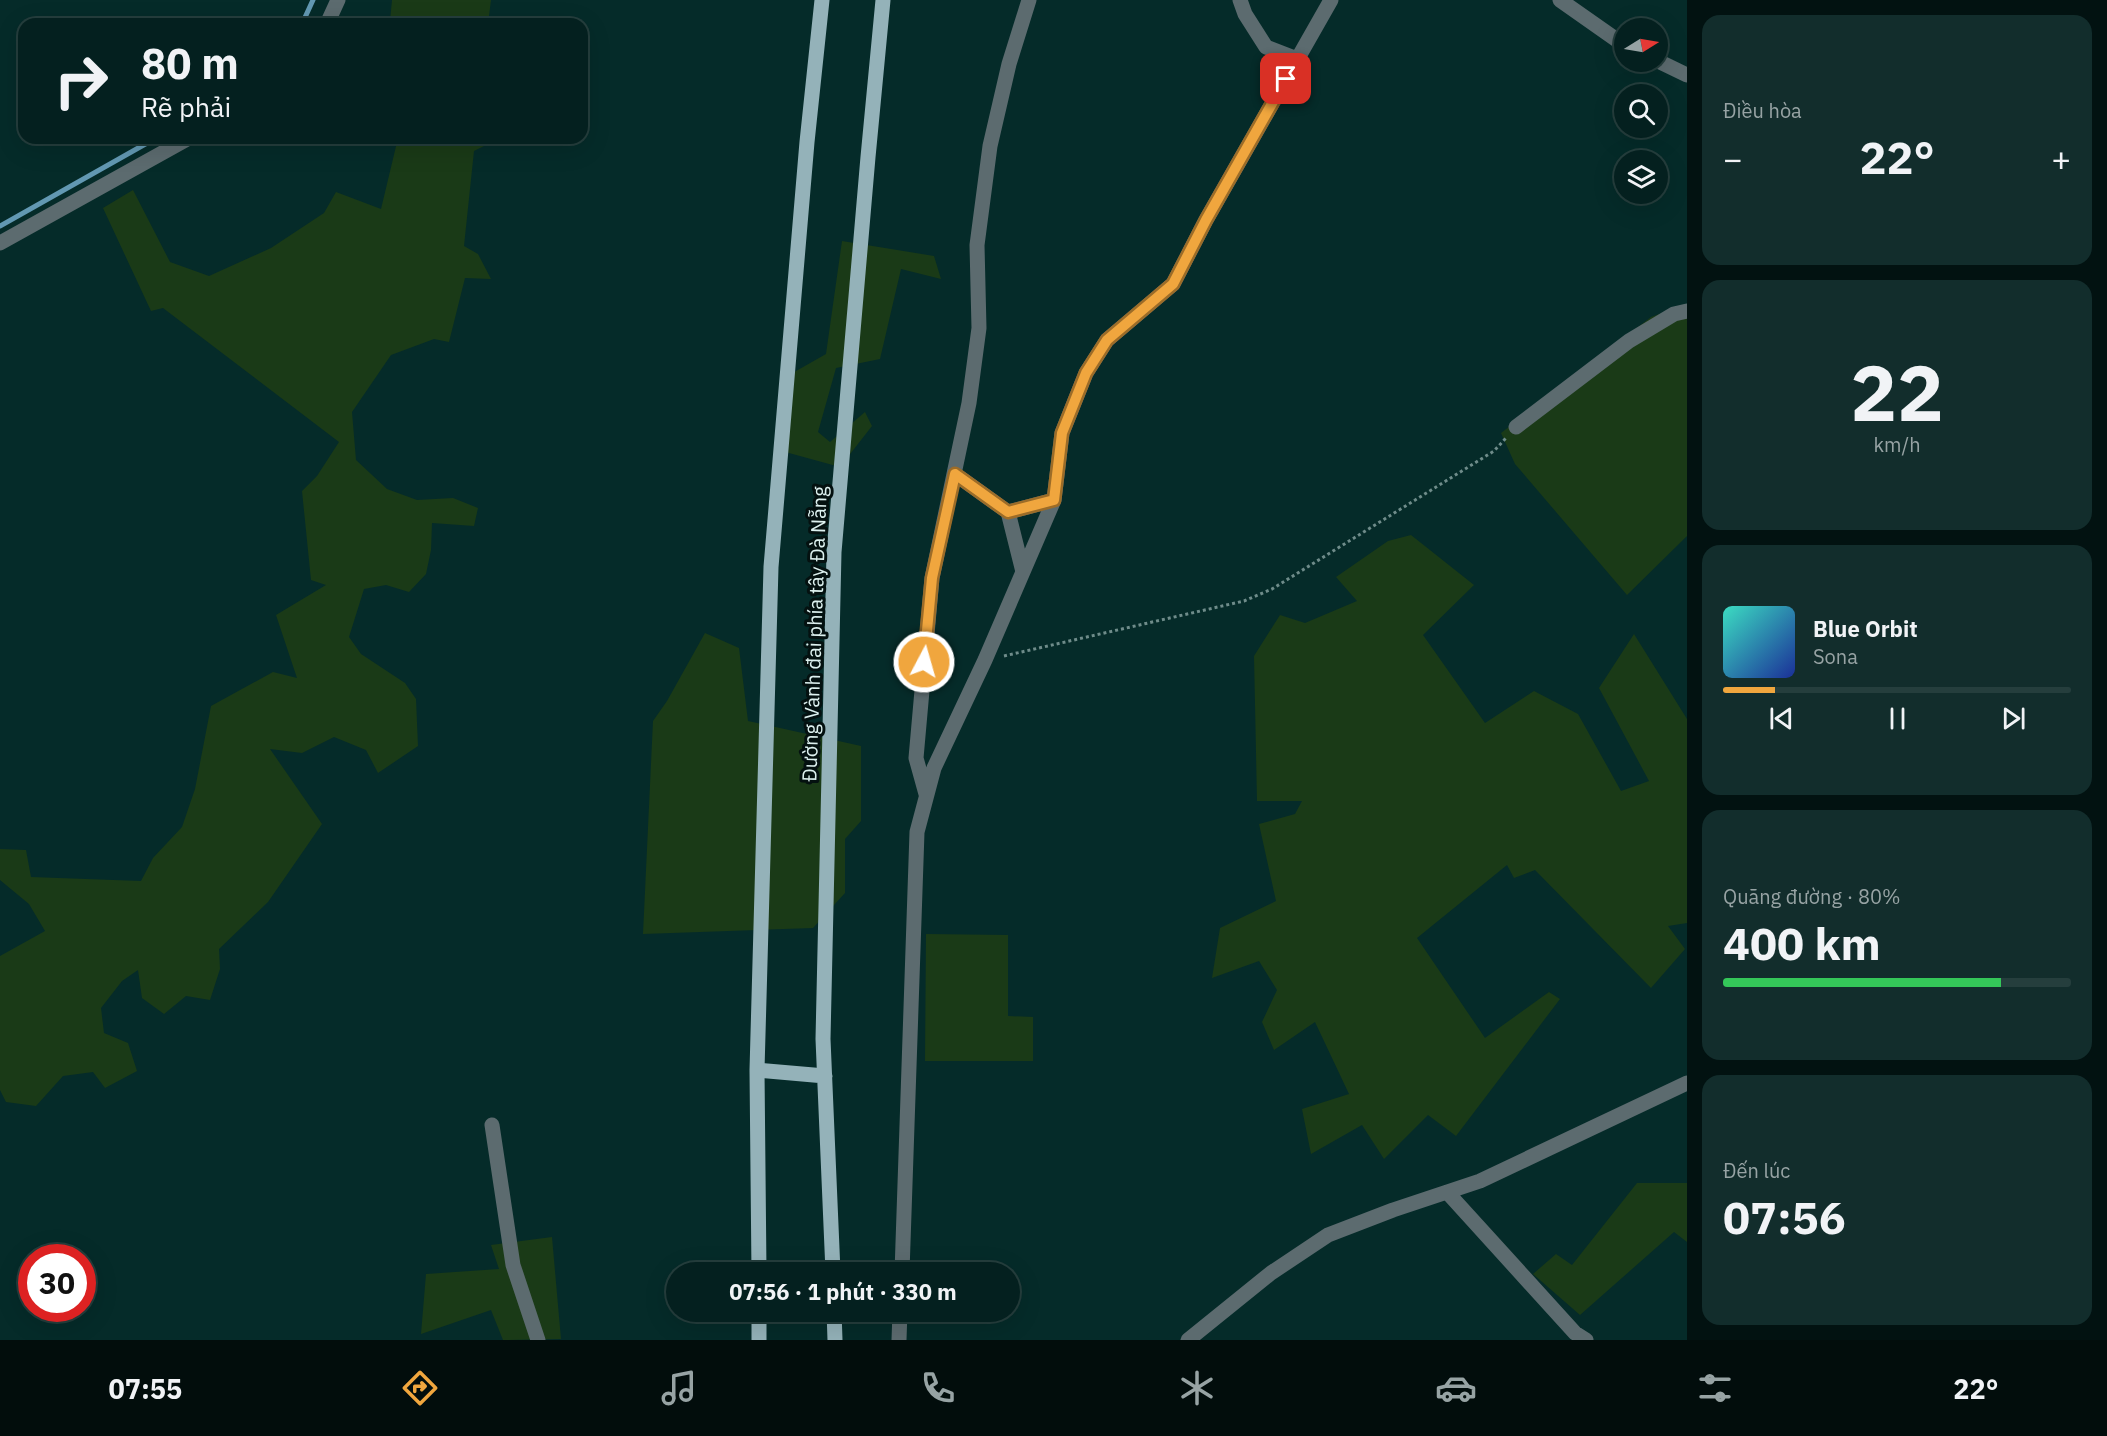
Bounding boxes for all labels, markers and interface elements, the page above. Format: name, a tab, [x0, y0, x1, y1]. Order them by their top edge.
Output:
north arrow	[1614, 18, 1668, 72]
map controls	[1614, 18, 1668, 204]
text: 80 m	[141, 36, 239, 91]
icon: right	[42, 42, 120, 120]
pin	[1260, 53, 1311, 104]
icon: arrive	[1269, 62, 1302, 95]
button: search	[1614, 84, 1668, 138]
text: Rẽ phải	[141, 89, 231, 124]
text: Điều hòa	[1723, 97, 1802, 124]
text: 22°	[1859, 128, 1935, 186]
text: −	[1723, 137, 1743, 180]
text: +	[2051, 137, 2071, 180]
button: layers	[1614, 150, 1668, 204]
text: 22	[1850, 341, 1944, 442]
text: km/h	[1873, 431, 1921, 458]
street label: Đường Vành đai phía tây Đà Nẵng	[795, 485, 833, 782]
text: Blue Orbit	[1813, 614, 1918, 643]
position arrow	[892, 630, 956, 694]
text: Sona	[1813, 643, 1858, 670]
icon: previous	[1765, 702, 1798, 735]
icon: pause	[1881, 702, 1914, 735]
icon: next	[1997, 702, 2030, 735]
text: Quãng đường · 80%	[1723, 883, 1900, 910]
text: 400 km	[1723, 914, 1881, 972]
text: Đến lúc	[1723, 1157, 1790, 1184]
text: 07:56	[1723, 1188, 1846, 1246]
speed limit sign: 30	[18, 1244, 96, 1322]
text: 07:56 · 1 phút · 330 m	[729, 1277, 957, 1306]
icon: directions	[399, 1367, 441, 1409]
icon: music	[658, 1367, 700, 1409]
icon: phone	[917, 1367, 959, 1409]
icon: climate	[1176, 1367, 1218, 1409]
icon: car	[1435, 1367, 1477, 1409]
icon: filters	[1694, 1367, 1736, 1409]
text: 07:55	[109, 1371, 182, 1406]
text: 22°	[1953, 1371, 1998, 1406]

